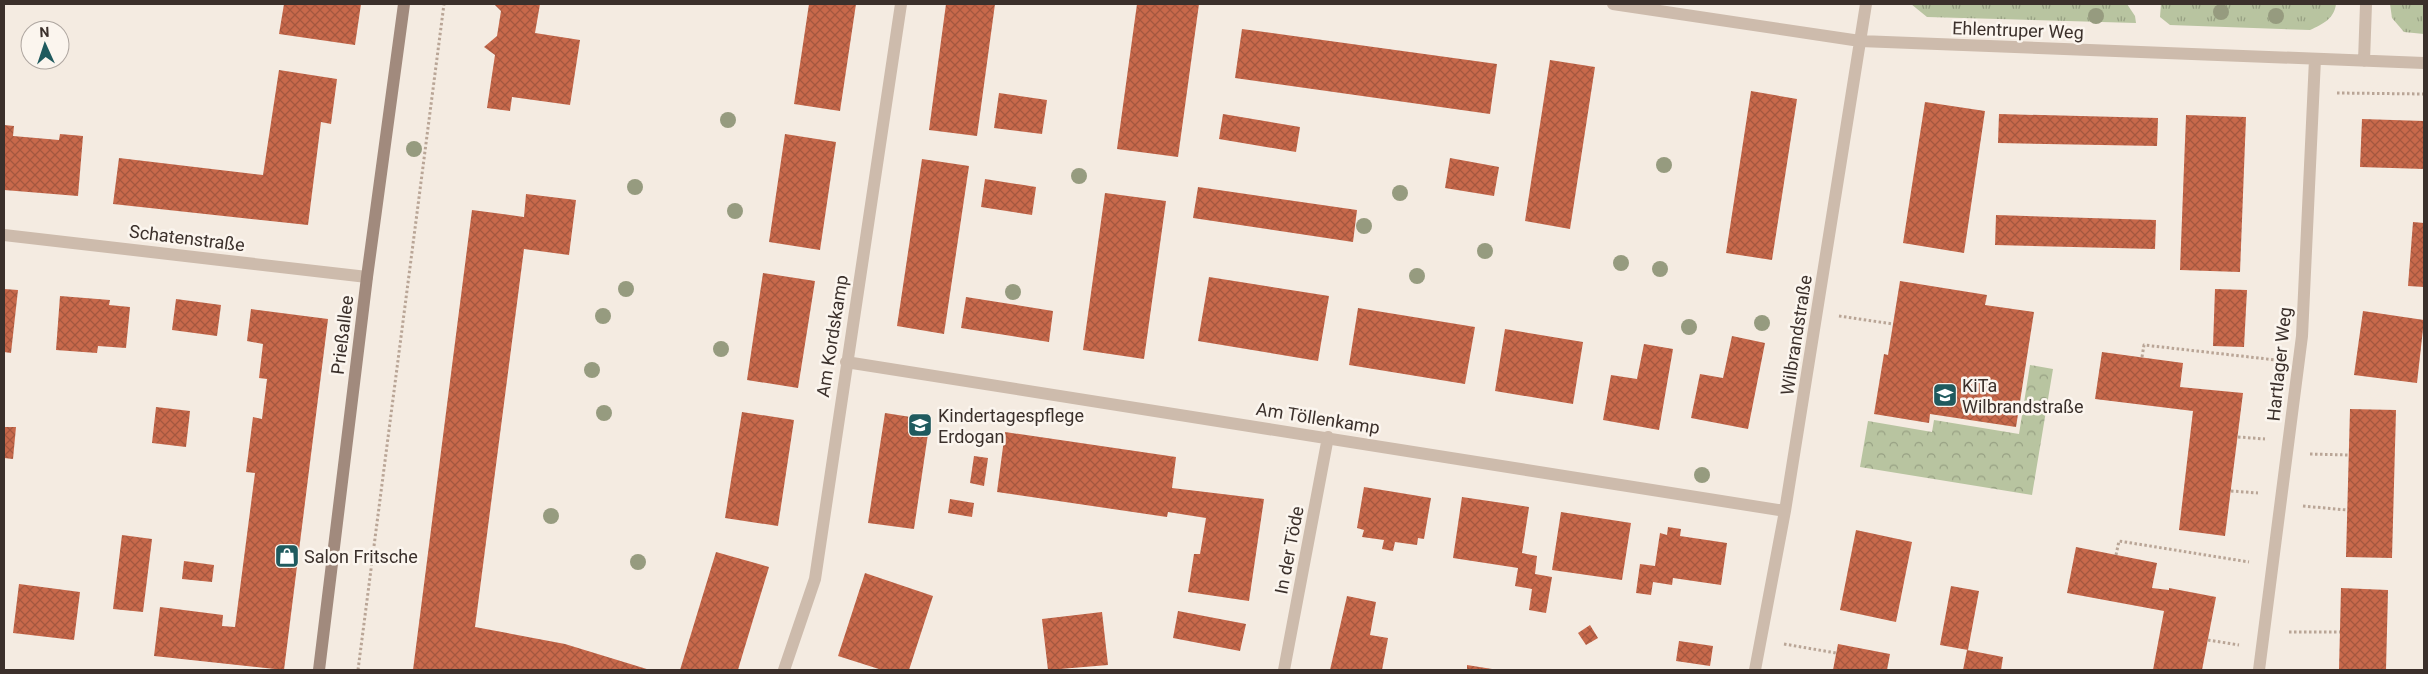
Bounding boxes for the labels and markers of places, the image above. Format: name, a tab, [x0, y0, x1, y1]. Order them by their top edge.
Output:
place label: KiTa Wilbrandstraße	[1962, 375, 2083, 417]
school or university icon: KiTa Wilbrandstraße	[1932, 382, 1958, 408]
place label: Kindertagespflege Erdogan	[938, 405, 1084, 447]
school or university icon: Kindertagespflege Erdogan	[907, 412, 933, 438]
shop icon: Salon Fritsche	[274, 543, 300, 569]
place label: Salon Fritsche	[304, 546, 418, 567]

